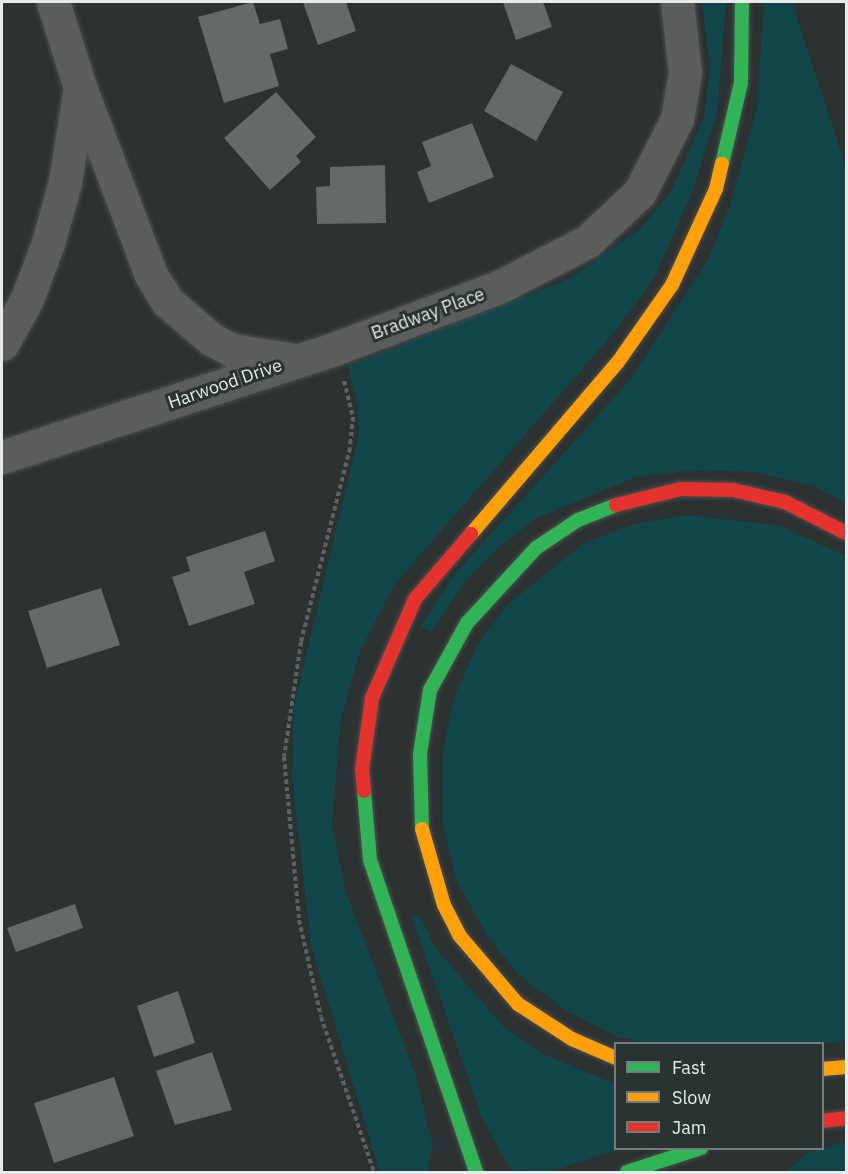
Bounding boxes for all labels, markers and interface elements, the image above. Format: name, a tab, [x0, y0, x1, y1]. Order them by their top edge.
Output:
street label: Bradway Place	[368, 284, 488, 344]
street label: Harwood Drive	[165, 354, 285, 414]
legend	[614, 1042, 824, 1150]
text: Fast	[672, 1056, 706, 1079]
text: Slow	[672, 1086, 711, 1109]
text: Jam	[672, 1116, 707, 1139]

